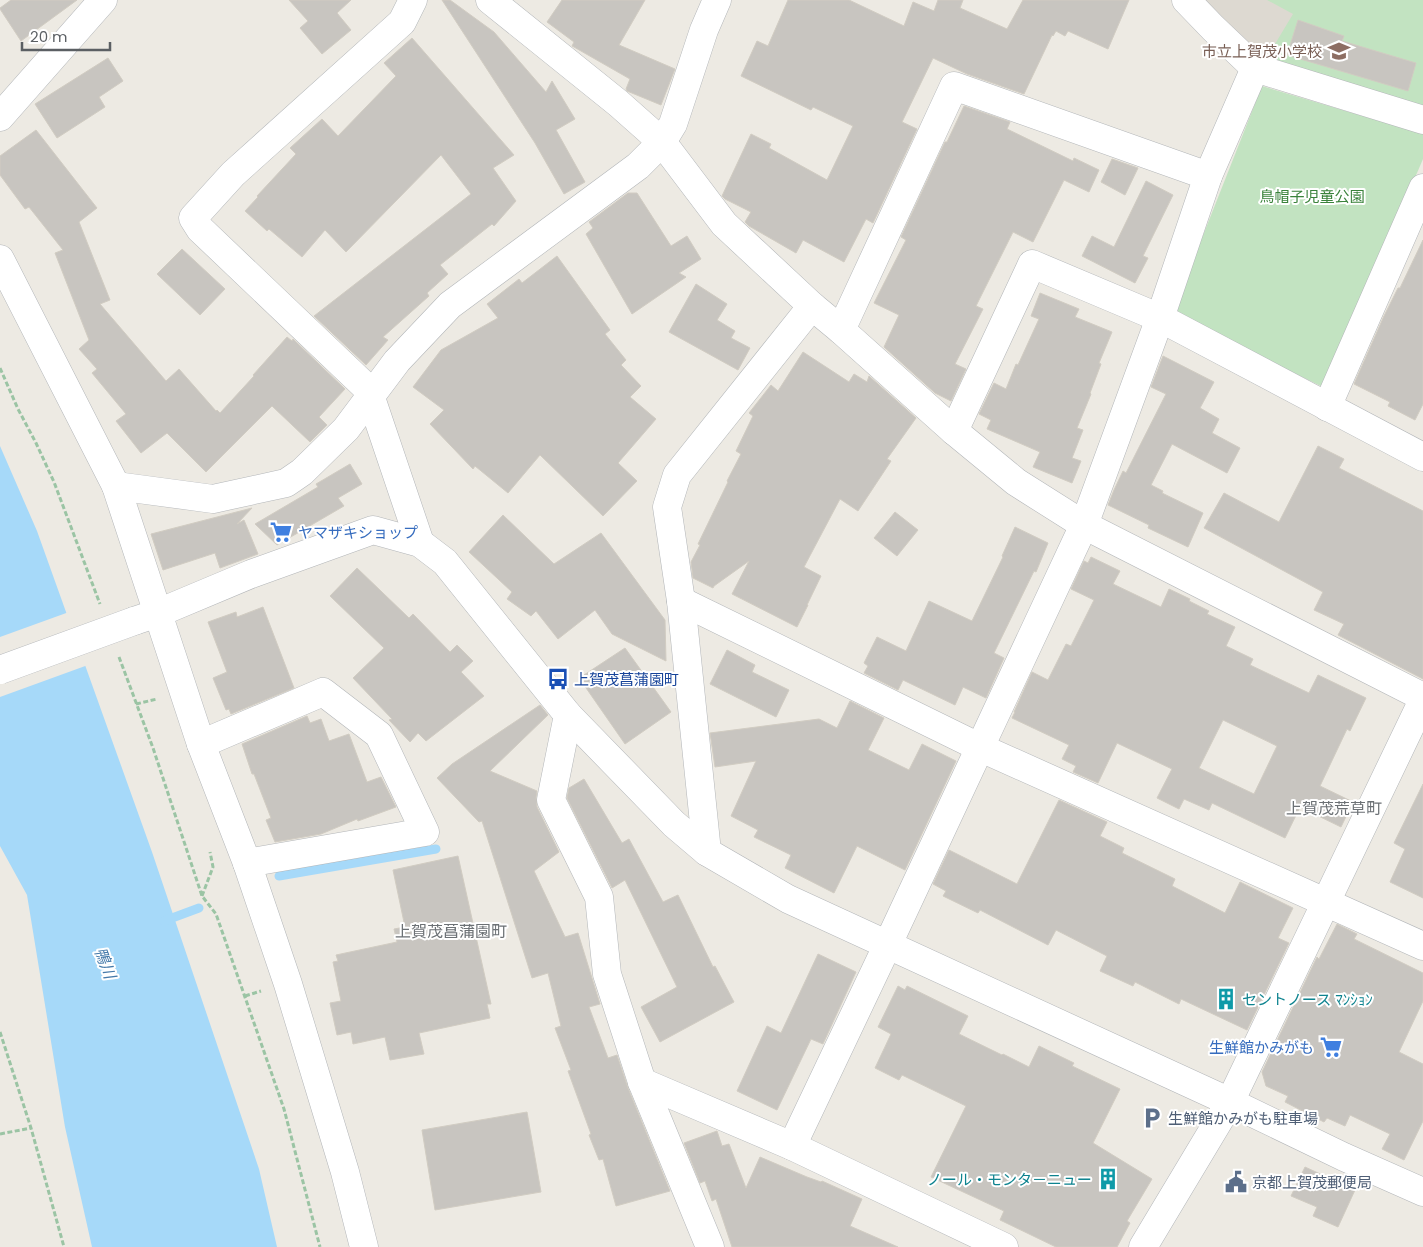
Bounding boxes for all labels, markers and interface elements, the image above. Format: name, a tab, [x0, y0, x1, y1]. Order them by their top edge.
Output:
scale bar	[22, 20, 110, 52]
text: 20 m	[30, 26, 68, 47]
school or university icon: 市立上賀茂小学校	[1326, 38, 1352, 64]
place label: 市立上賀茂小学校	[1202, 41, 1322, 62]
park label: 鳥帽子児童公園	[1259, 186, 1365, 207]
supermarket icon: ヤマザキショップ	[268, 519, 294, 545]
place label: ヤマザキショップ	[298, 522, 418, 543]
bus stop icon: 上賀茂菖蒲園町	[545, 666, 571, 692]
place label: 上賀茂菖蒲園町	[574, 669, 679, 690]
district label: 上賀茂荒草町	[1286, 797, 1382, 820]
district label: 上賀茂菖蒲園町	[395, 920, 507, 943]
water label: 鴨川	[89, 944, 122, 984]
building icon: セントノース ﾏﾝｼｮﾝ	[1213, 986, 1239, 1012]
place label: セントノース ﾏﾝｼｮﾝ	[1242, 989, 1373, 1010]
supermarket icon: 生鮮館かみがも	[1318, 1034, 1344, 1060]
place label: 生鮮館かみがも	[1209, 1037, 1314, 1058]
parking icon: 生鮮館かみがも駐車場	[1139, 1105, 1165, 1131]
place label: 生鮮館かみがも駐車場	[1168, 1108, 1318, 1129]
building icon: ノール・モンタ－ニュー	[1095, 1166, 1121, 1192]
place label: ノール・モンタ－ニュー	[927, 1169, 1092, 1190]
public building icon: 京都上賀茂郵便局	[1223, 1169, 1249, 1195]
place label: 京都上賀茂郵便局	[1252, 1172, 1372, 1193]

